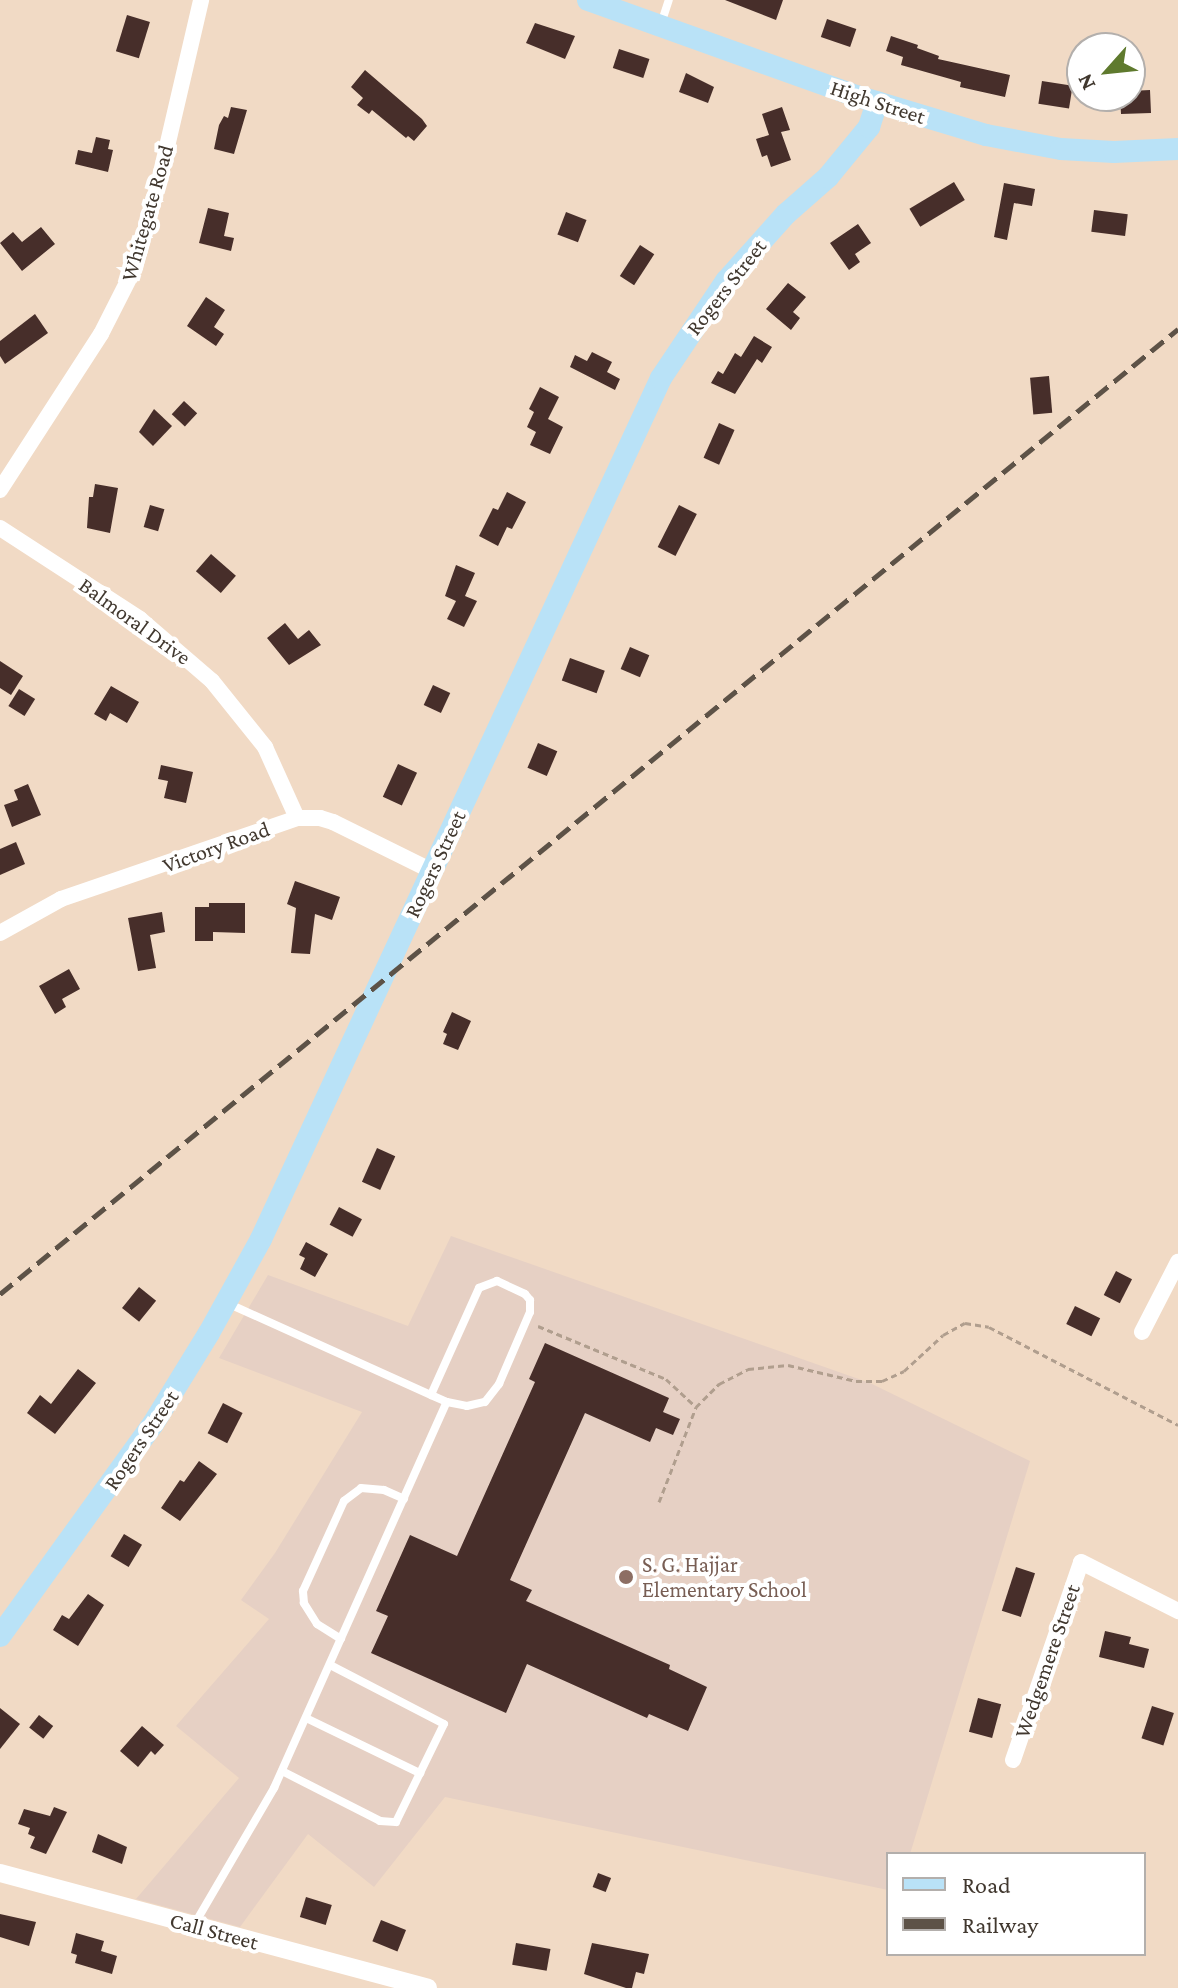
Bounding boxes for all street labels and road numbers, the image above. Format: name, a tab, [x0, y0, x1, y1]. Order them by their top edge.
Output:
street label: High Street	[827, 74, 929, 130]
street label: Whitegate Road	[115, 142, 179, 284]
street label: Rogers Street	[680, 234, 772, 340]
street label: Balmoral Drive	[74, 572, 196, 670]
street label: Rogers Street	[399, 806, 471, 922]
street label: Victory Road	[159, 815, 273, 879]
street label: Rogers Street	[98, 1385, 184, 1495]
street label: Wedgemere Street	[1008, 1581, 1086, 1741]
street label: Call Street	[167, 1907, 261, 1955]

